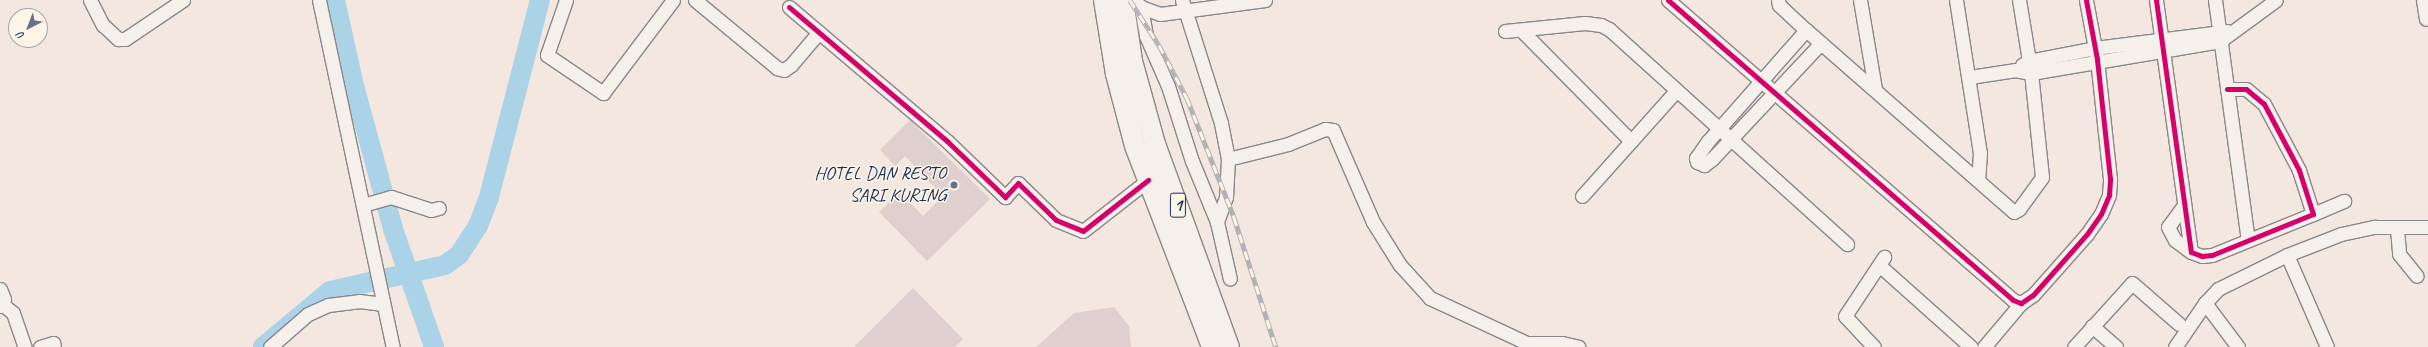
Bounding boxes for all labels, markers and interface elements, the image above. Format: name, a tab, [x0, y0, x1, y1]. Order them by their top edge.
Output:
north arrow	[8, 8, 48, 48]
text: U	[14, 29, 27, 43]
place label: HOTEL DAN RESTO SARI KURING	[813, 163, 946, 207]
marker: HOTEL DAN RESTO SARI KURING	[949, 180, 959, 190]
road number: 1	[1169, 189, 1187, 221]

